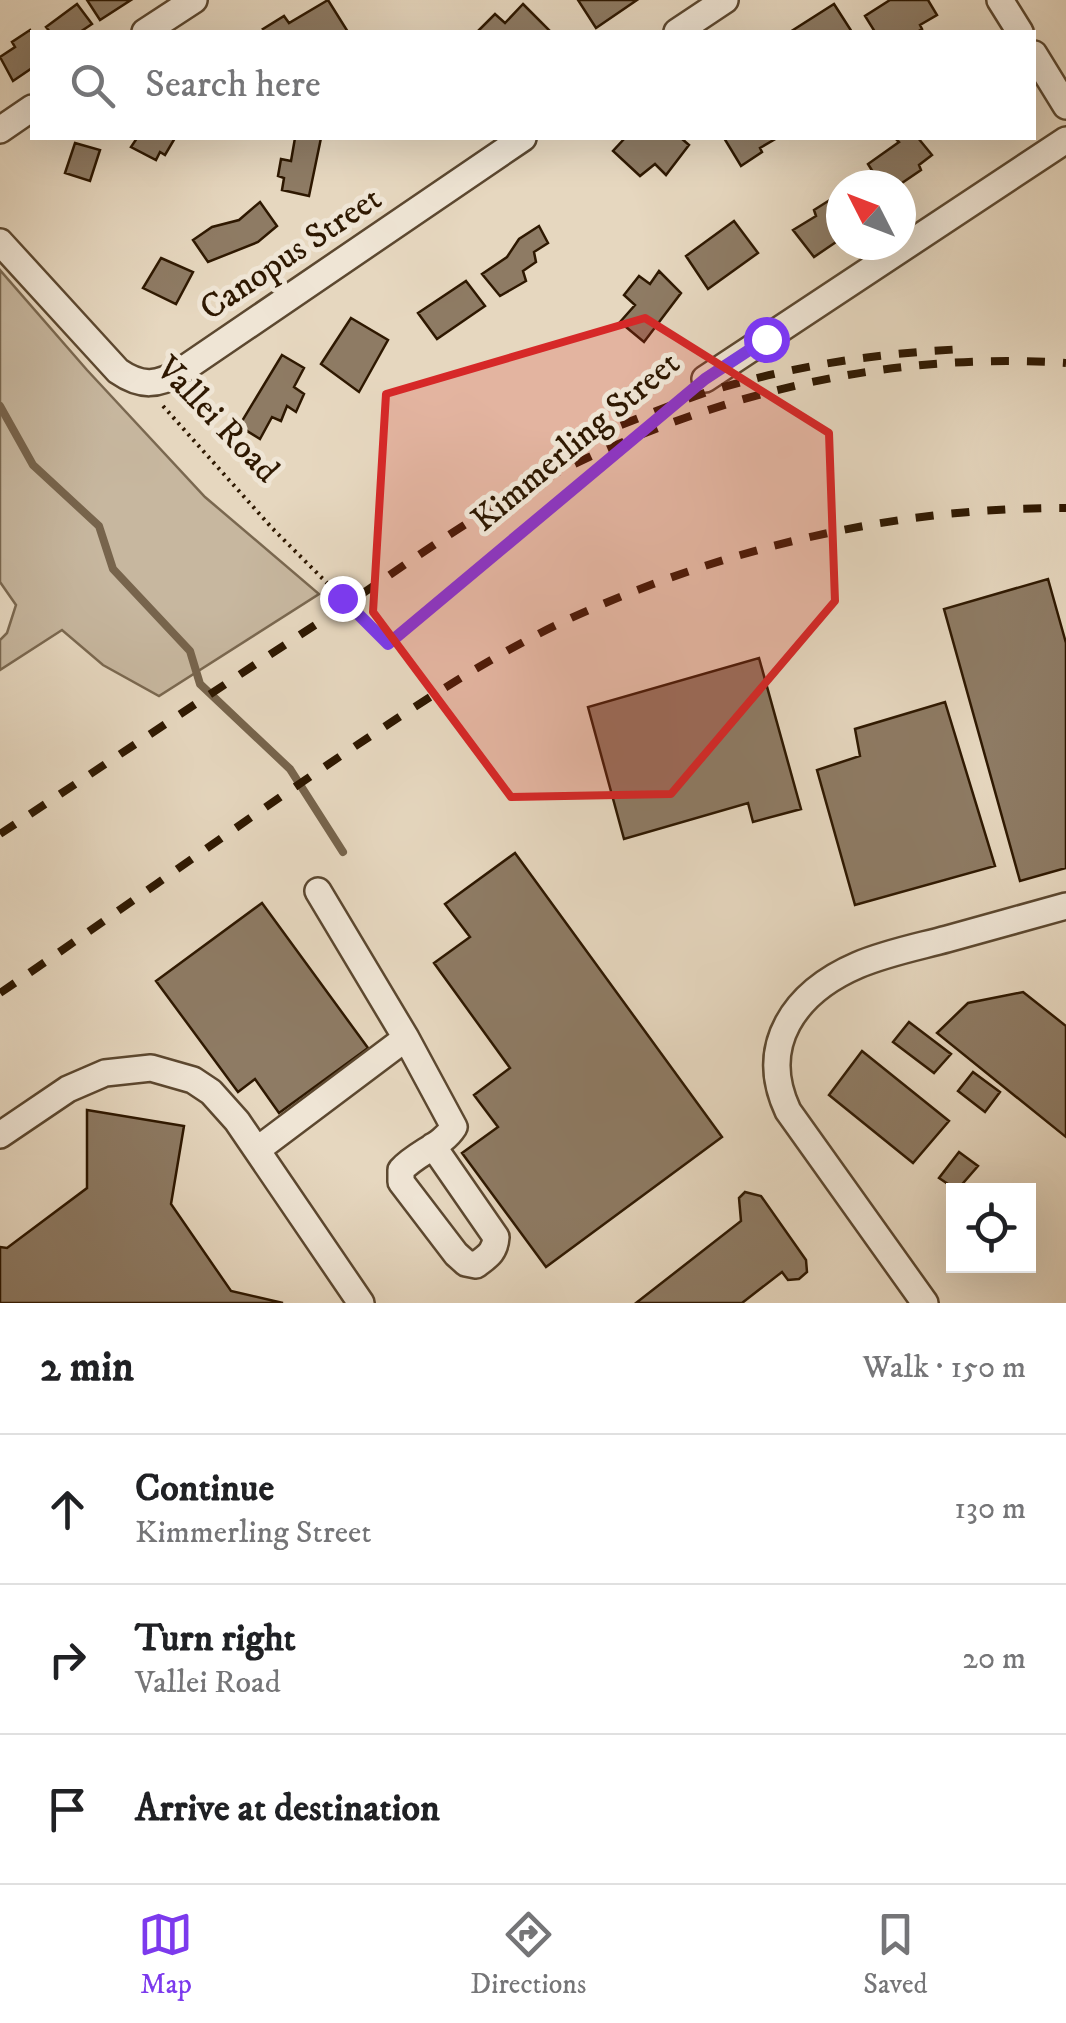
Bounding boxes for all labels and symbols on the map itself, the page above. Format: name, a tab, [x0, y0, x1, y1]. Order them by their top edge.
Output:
north arrow	[826, 170, 916, 260]
street label: Canopus Street	[192, 177, 390, 331]
route start	[744, 317, 790, 363]
street label: Kimmerling Street	[463, 342, 689, 542]
street label: Vallei Road	[145, 347, 289, 493]
route end	[320, 576, 366, 622]

